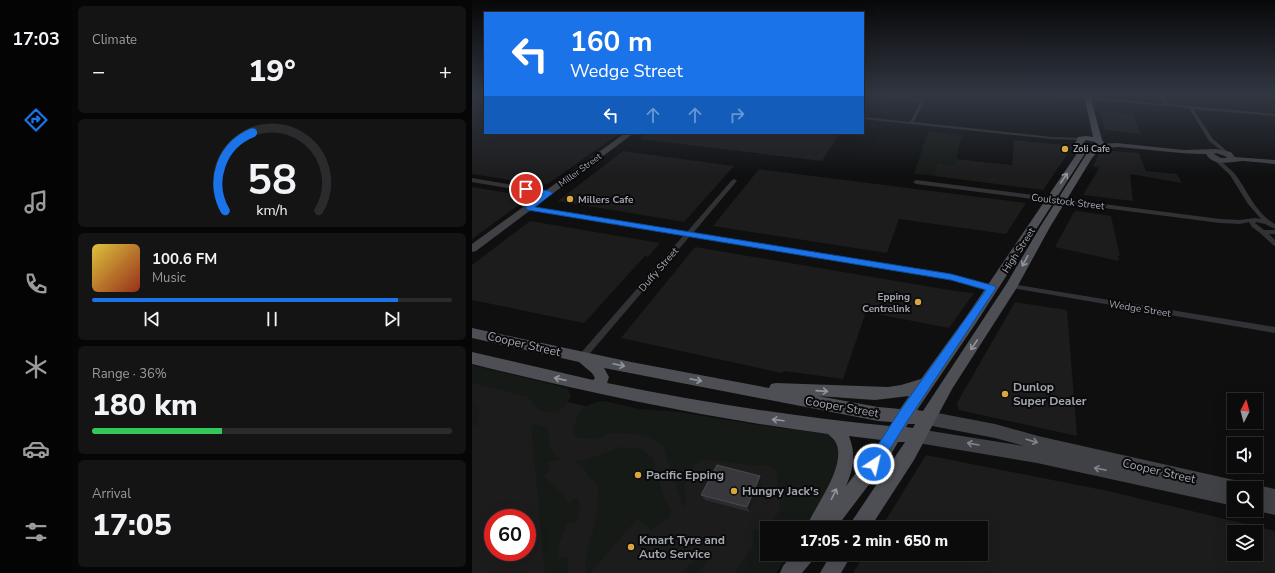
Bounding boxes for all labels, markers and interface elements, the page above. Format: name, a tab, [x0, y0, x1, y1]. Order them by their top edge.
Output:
text: 160 m	[570, 23, 653, 61]
text: 17:03	[12, 27, 60, 51]
icon: left	[504, 28, 556, 80]
text: Climate	[92, 31, 137, 49]
text: 19°	[248, 51, 296, 92]
text: −	[92, 57, 105, 87]
text: +	[439, 57, 452, 87]
text: Wedge Street	[570, 59, 683, 83]
icon: left	[600, 104, 622, 126]
icon: ahead	[642, 104, 664, 126]
icon: ahead	[684, 104, 706, 126]
icon: right	[726, 104, 748, 126]
icon: directions	[22, 106, 50, 134]
place label: Zoli Cafe	[1073, 143, 1110, 155]
marker: Zoli Cafe	[1060, 144, 1070, 154]
street label: Miller Street	[556, 150, 604, 190]
text: 58	[247, 152, 297, 209]
pin	[509, 172, 543, 206]
one-way arrow	[1060, 173, 1068, 184]
icon: arrive	[515, 178, 537, 200]
icon: music	[22, 188, 50, 216]
street label: Coulstock Street	[1030, 191, 1106, 213]
place label: Millers Cafe	[578, 193, 634, 207]
marker: Millers Cafe	[565, 194, 575, 204]
text: km/h	[256, 201, 288, 220]
street label: High Street	[999, 225, 1039, 276]
street label: Duffy Street	[636, 244, 682, 295]
text: 100.6 FM	[152, 249, 217, 269]
one-way arrow	[1021, 254, 1029, 266]
text: Music	[152, 269, 186, 287]
icon: phone	[22, 270, 50, 298]
place label: Epping Centrelink	[862, 290, 911, 316]
marker: Epping Centrelink	[913, 297, 923, 307]
street label: Wedge Street	[1108, 297, 1172, 321]
icon: previous	[141, 308, 163, 330]
icon: pause	[261, 308, 283, 330]
icon: next	[381, 308, 403, 330]
street label: Cooper Street	[486, 328, 563, 360]
one-way arrow	[970, 339, 978, 350]
icon: climate	[22, 353, 50, 381]
one-way arrow	[613, 362, 626, 370]
text: Range · 36%	[92, 365, 167, 383]
one-way arrow	[554, 374, 567, 382]
one-way arrow	[689, 377, 702, 385]
place label: Dunlop Super Dealer	[1013, 379, 1087, 409]
text: 180 km	[92, 385, 198, 426]
one-way arrow	[815, 387, 828, 394]
marker: Dunlop Super Dealer	[1000, 389, 1010, 399]
street label: Cooper Street	[804, 393, 881, 421]
north arrow	[1227, 393, 1263, 429]
map controls	[1227, 393, 1263, 561]
one-way arrow	[772, 416, 785, 423]
icon: car	[22, 435, 50, 463]
button: sound	[1227, 437, 1263, 473]
one-way arrow	[1025, 438, 1038, 446]
one-way arrow	[967, 440, 980, 448]
position arrow	[853, 443, 895, 485]
street label: Cooper Street	[1121, 455, 1198, 487]
one-way arrow	[1094, 464, 1107, 472]
place label: Pacific Epping	[646, 467, 724, 483]
marker: Pacific Epping	[633, 470, 643, 480]
button: search	[1227, 481, 1263, 517]
place label: Hungry Jack's	[742, 483, 819, 499]
text: Arrival	[92, 485, 131, 503]
marker: Hungry Jack's	[729, 486, 739, 496]
one-way arrow	[830, 488, 838, 500]
text: 17:05	[92, 505, 172, 546]
speed limit sign: 60	[484, 509, 536, 561]
icon: filters	[22, 518, 50, 546]
button: layers	[1227, 525, 1263, 561]
text: 17:05 · 2 min · 650 m	[800, 531, 948, 551]
place label: Kmart Tyre and Auto Service	[639, 532, 725, 562]
marker: Kmart Tyre and Auto Service	[626, 542, 636, 552]

